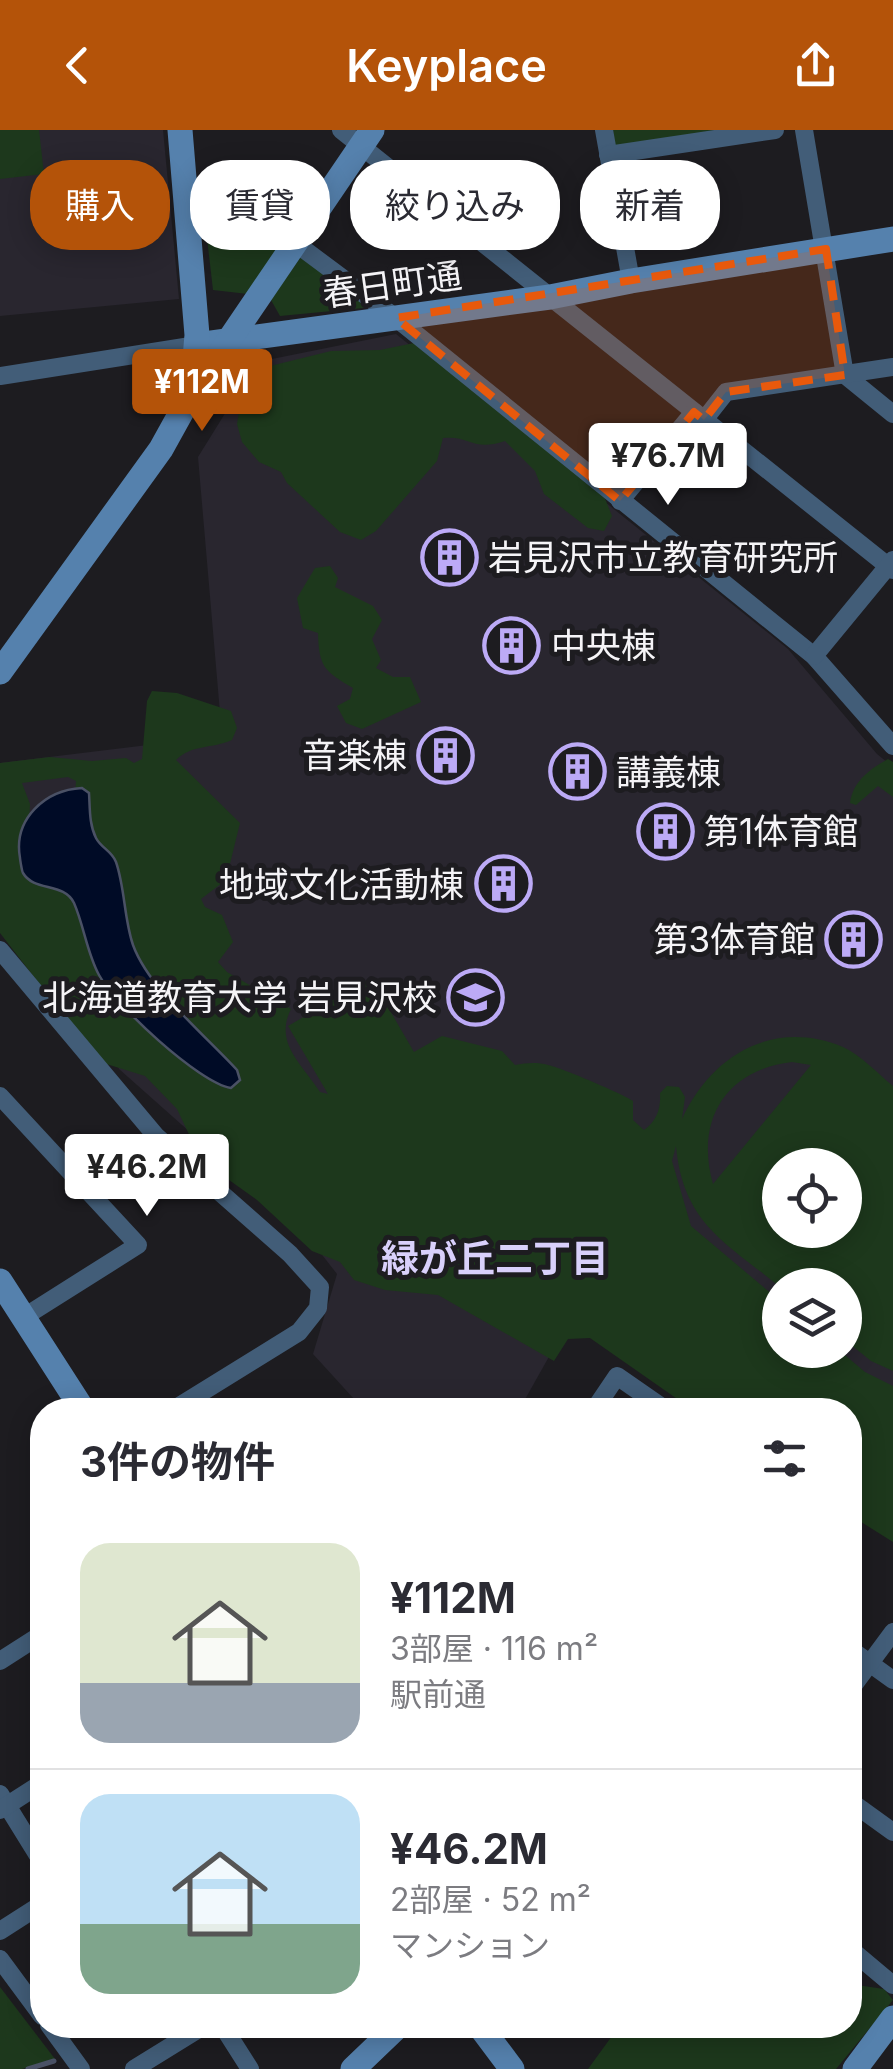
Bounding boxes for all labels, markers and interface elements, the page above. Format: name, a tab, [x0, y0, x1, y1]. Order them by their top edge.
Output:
icon: back	[50, 38, 105, 93]
text: Keyplace	[346, 38, 547, 93]
icon: share	[788, 38, 843, 93]
chip: 購入	[30, 160, 170, 250]
chip: 賃貸	[190, 160, 330, 250]
chip: 絞り込み	[350, 160, 560, 250]
chip: 新着	[580, 160, 720, 250]
street label: 春日町通	[320, 253, 464, 315]
pin: ¥112M	[132, 349, 272, 434]
text: ¥112M	[154, 362, 250, 401]
pin: ¥76.7M	[587, 423, 749, 508]
text: ¥76.7M	[611, 436, 725, 475]
building icon: 岩見沢市立教育研究所	[419, 527, 479, 587]
place label: 岩見沢市立教育研究所	[488, 536, 838, 578]
building icon: 中央棟	[482, 615, 542, 675]
place label: 中央棟	[551, 624, 656, 666]
building icon: 音楽棟	[416, 725, 476, 785]
place label: 音楽棟	[302, 734, 407, 776]
building icon: 講義棟	[547, 742, 607, 802]
place label: 講義棟	[616, 751, 721, 793]
building icon: 第1体育館	[635, 801, 695, 861]
place label: 第1体育館	[704, 810, 858, 852]
building icon: 地域文化活動棟	[473, 854, 533, 914]
place label: 地域文化活動棟	[219, 863, 464, 905]
building icon: 第3体育館	[824, 909, 884, 969]
place label: 第3体育館	[653, 918, 815, 960]
school or university icon: 北海道教育大学 岩見沢校	[446, 967, 506, 1027]
place label: 北海道教育大学 岩見沢校	[42, 976, 437, 1018]
pin: ¥46.2M	[66, 1134, 228, 1219]
text: ¥46.2M	[87, 1147, 207, 1186]
map controls	[762, 1148, 862, 1368]
button: locate	[762, 1148, 862, 1248]
district label: 緑が丘二丁目	[381, 1235, 609, 1281]
button: layers	[762, 1268, 862, 1368]
icon: filters	[757, 1431, 812, 1486]
text: 3件の物件	[80, 1436, 275, 1487]
text: ¥112M	[390, 1572, 516, 1623]
icon: home	[160, 1583, 280, 1703]
text: 3部屋 · 116 m²	[390, 1629, 598, 1668]
text: 駅前通	[390, 1675, 486, 1714]
text: ¥46.2M	[390, 1823, 548, 1874]
icon: home	[160, 1834, 280, 1954]
text: 2部屋 · 52 m²	[390, 1880, 591, 1919]
text: マンション	[390, 1926, 550, 1965]

